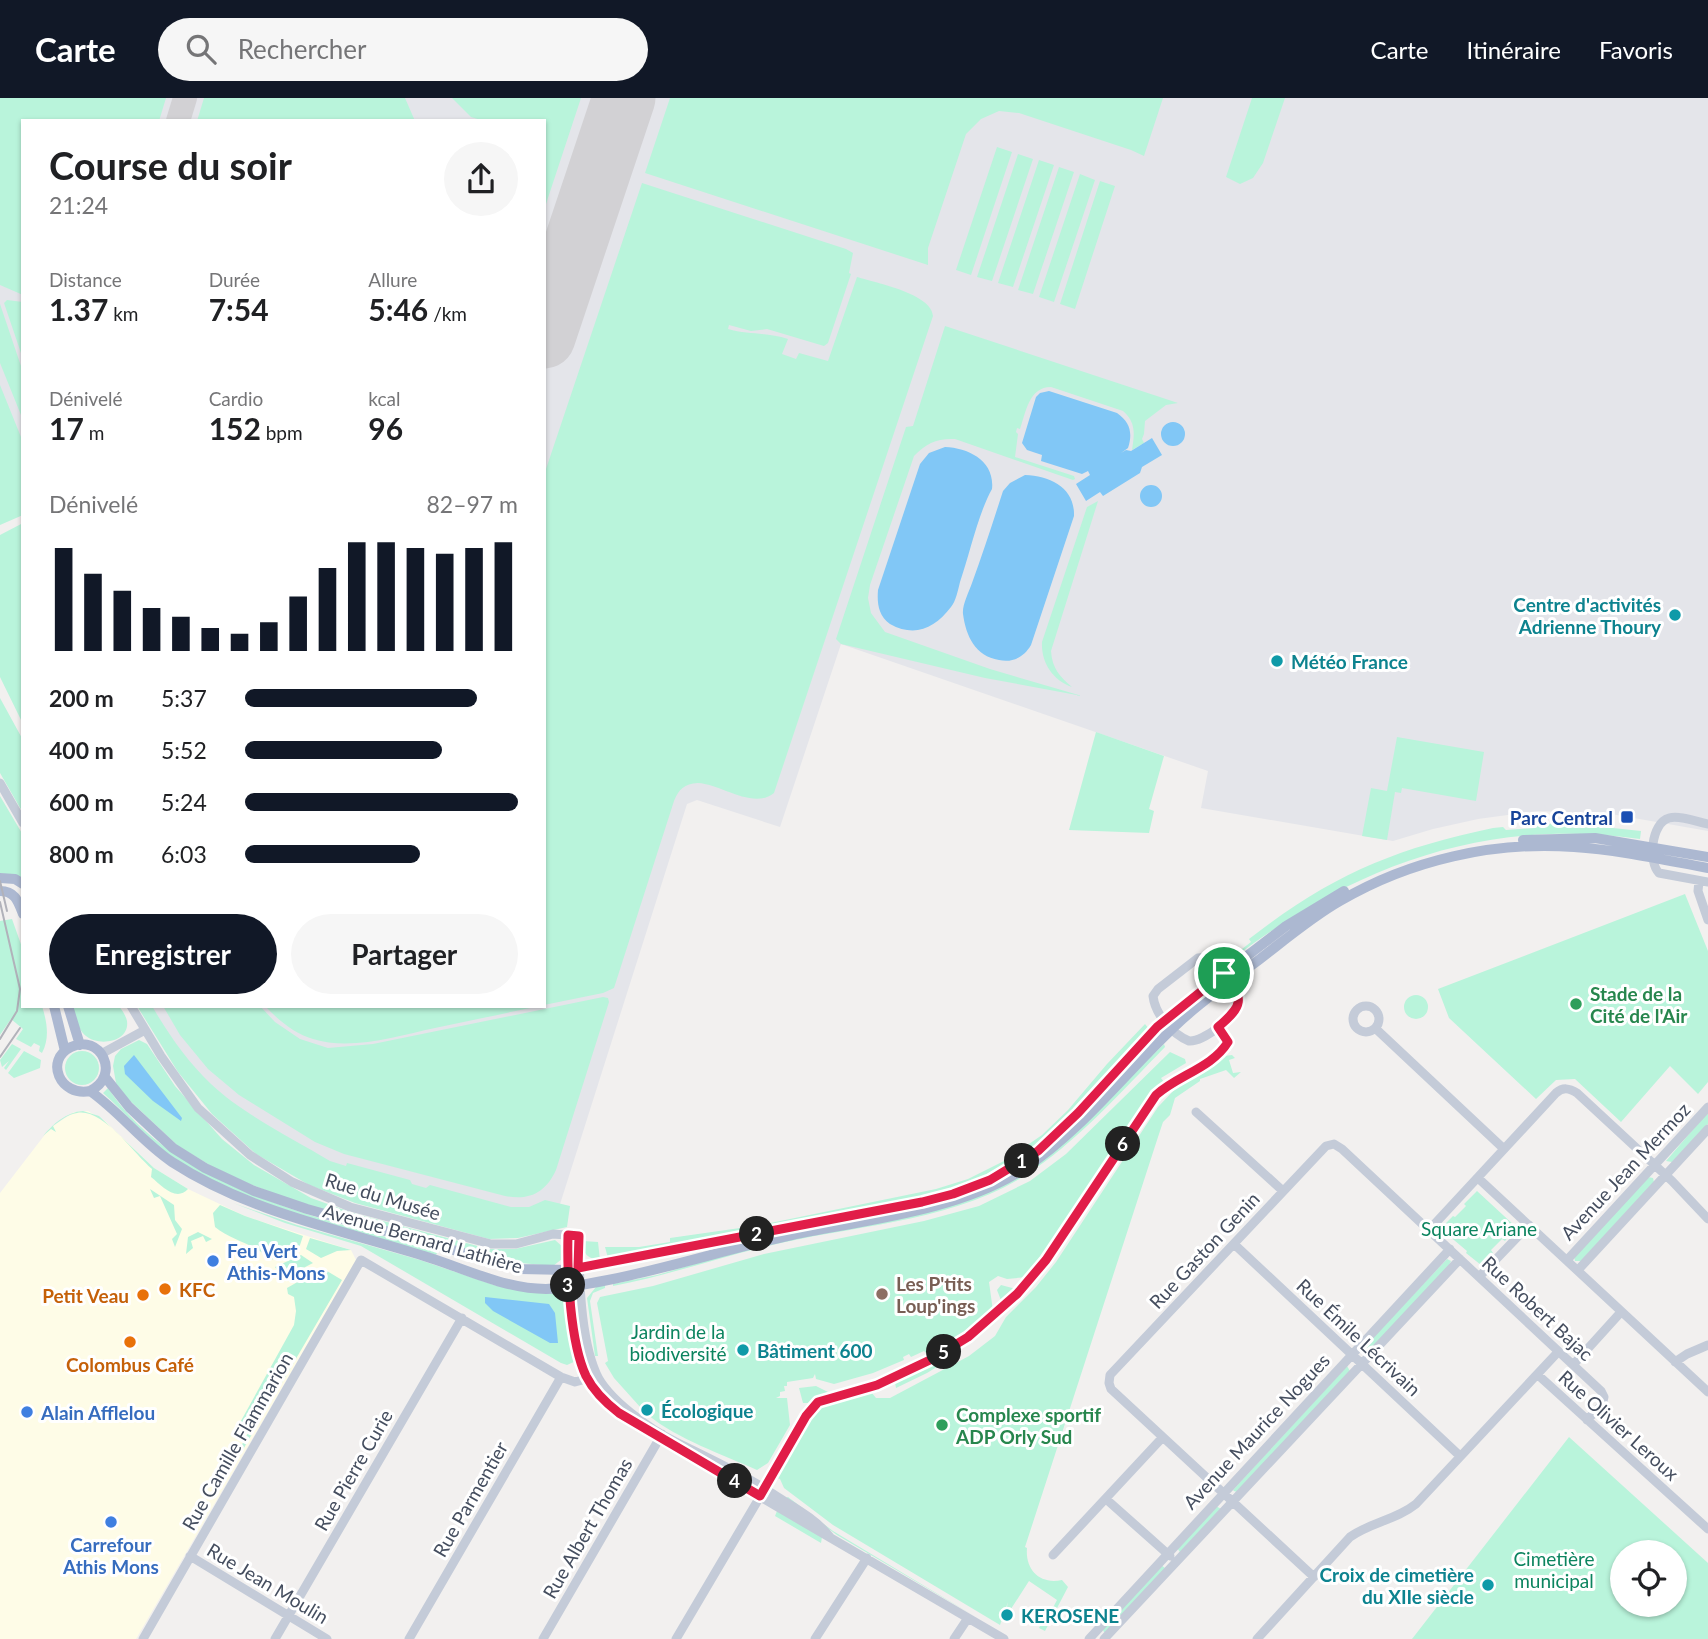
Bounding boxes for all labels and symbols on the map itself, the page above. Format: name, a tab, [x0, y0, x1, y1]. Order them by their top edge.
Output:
place label: Centre d'activités Adrienne Thoury	[1513, 593, 1662, 638]
marker: Centre d'activités Adrienne Thoury	[1667, 607, 1683, 623]
place label: Météo France	[1291, 650, 1408, 673]
marker: Météo France	[1269, 653, 1285, 669]
place label: Parc Central	[1510, 806, 1613, 829]
marker: Parc Central	[1619, 809, 1635, 825]
pin	[1194, 943, 1254, 1003]
place label: Stade de la Cité de l'Air	[1590, 982, 1688, 1027]
marker: Stade de la Cité de l'Air	[1568, 996, 1584, 1012]
street label: Avenue Jean Mermoz	[1556, 1098, 1694, 1244]
pin: 6	[1106, 1126, 1140, 1162]
pin: 1	[1004, 1144, 1040, 1178]
street label: Rue du Musée	[323, 1168, 443, 1224]
street label: Rue Gaston Genin	[1144, 1187, 1264, 1313]
street label: Avenue Bernard Lathière	[321, 1198, 525, 1278]
pin: 2	[740, 1216, 774, 1252]
park label: Square Ariane	[1421, 1217, 1537, 1240]
place label: Feu Vert Athis-Mons	[226, 1239, 325, 1284]
street label: Rue Robert Bajac	[1478, 1251, 1598, 1365]
marker: Feu Vert Athis-Mons	[205, 1253, 221, 1269]
pin: 3	[550, 1268, 586, 1302]
place label: Les P'tits Loup'ings	[896, 1272, 975, 1317]
street label: Rue Émile Lécrivain	[1292, 1274, 1426, 1400]
place label: KFC	[179, 1278, 216, 1301]
marker: KFC	[157, 1281, 173, 1297]
place label: Petit Veau	[42, 1284, 129, 1307]
marker: Les P'tits Loup'ings	[874, 1286, 890, 1302]
marker: Petit Veau	[135, 1287, 151, 1303]
park label: Jardin de la biodiversité	[629, 1320, 727, 1365]
marker: Colombus Café	[122, 1334, 138, 1350]
pin: 5	[926, 1334, 962, 1370]
place label: Bâtiment 600	[757, 1339, 872, 1362]
marker: Bâtiment 600	[735, 1342, 751, 1358]
street label: Rue Camille Flammarion	[177, 1348, 297, 1534]
street label: Avenue Maurice Nogues	[1178, 1349, 1334, 1513]
place label: Colombus Café	[66, 1353, 194, 1376]
street label: Rue Olivier Leroux	[1554, 1365, 1684, 1485]
place label: Écologique	[661, 1399, 754, 1422]
place label: Alain Afflelou	[40, 1401, 155, 1424]
marker: Écologique	[639, 1402, 655, 1418]
place label: Complexe sportif ADP Orly Sud	[955, 1403, 1101, 1448]
marker: Alain Afflelou	[19, 1404, 35, 1420]
street label: Rue Pierre Curie	[309, 1405, 397, 1535]
marker: Complexe sportif ADP Orly Sud	[934, 1417, 950, 1433]
street label: Rue Parmentier	[428, 1437, 512, 1561]
street label: Rue Albert Thomas	[538, 1454, 636, 1602]
pin: 4	[718, 1464, 752, 1498]
marker: Carrefour Athis Mons	[103, 1514, 119, 1530]
place label: Carrefour Athis Mons	[62, 1533, 159, 1578]
street label: Rue Jean Moulin	[203, 1538, 333, 1628]
park label: Cimetière municipal	[1513, 1547, 1595, 1592]
place label: Croix de cimetière du XIIe siècle	[1320, 1563, 1474, 1608]
marker: Croix de cimetière du XIIe siècle	[1480, 1577, 1496, 1593]
place label: KEROSENE	[1021, 1604, 1119, 1627]
marker: KEROSENE	[999, 1607, 1015, 1623]

